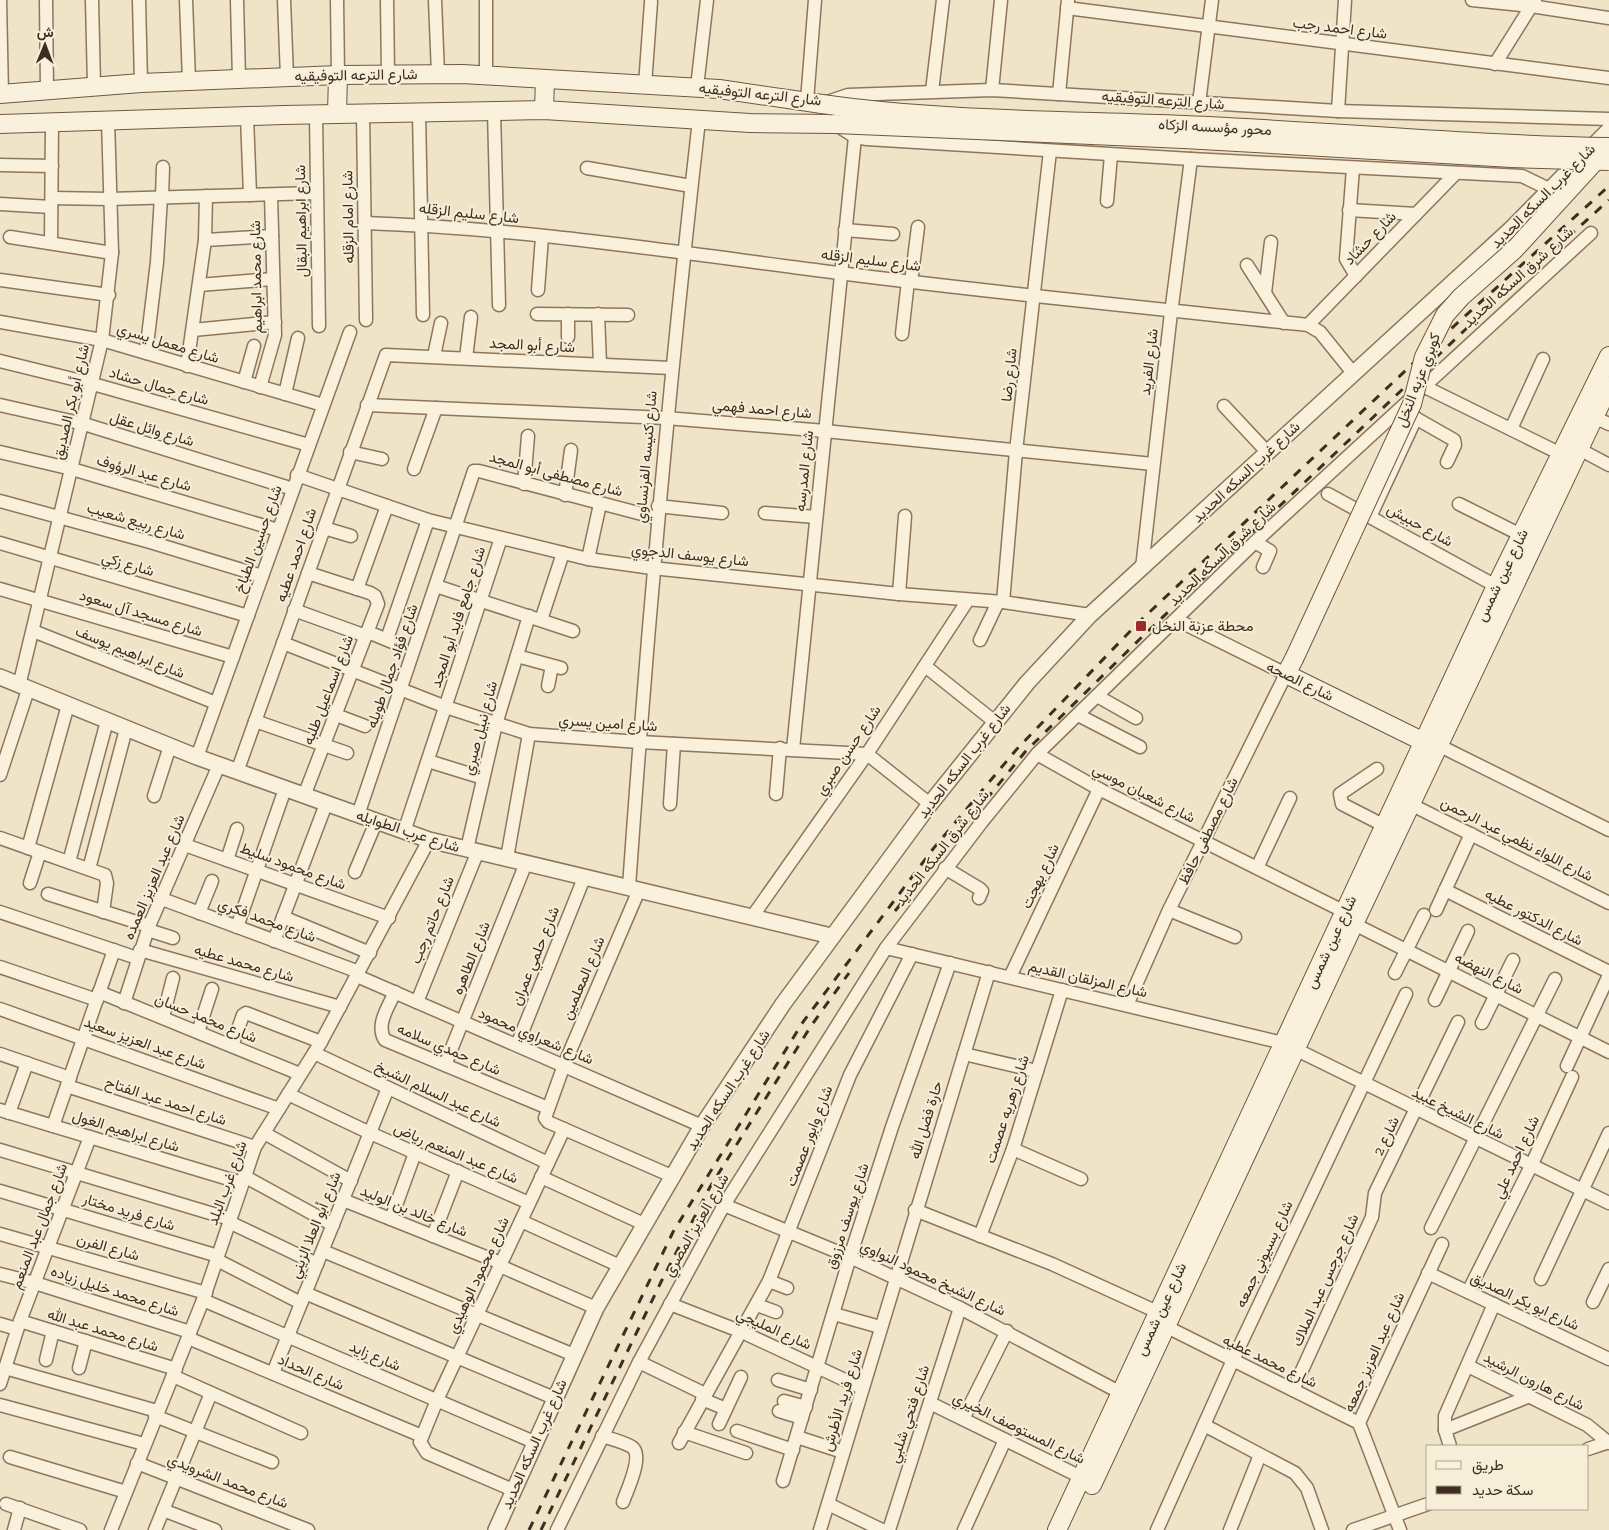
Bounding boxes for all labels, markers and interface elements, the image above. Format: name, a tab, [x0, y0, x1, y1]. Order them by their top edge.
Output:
street label: شارع احمد رجب	[1291, 13, 1388, 45]
north arrow	[20, 20, 70, 70]
text: ش	[37, 24, 54, 41]
street label: شارع الترعه التوفيقيه	[294, 65, 418, 87]
street label: شارع الترعه التوفيقيه	[698, 79, 822, 111]
street label: شارع الترعه التوفيقيه	[1101, 87, 1225, 115]
street label: محور مؤسسه الزكاه	[1158, 115, 1272, 139]
street label: شارع غرب السكه الحديد	[1487, 140, 1601, 253]
street label: شارع ابراهيم البقال	[291, 164, 313, 277]
street label: شارع امام الزقله	[338, 170, 360, 264]
street label: شارع سليم الزقله	[418, 199, 520, 229]
street label: شارع حشاد	[1340, 207, 1401, 270]
street label: شارع محمد ابراهيم	[246, 220, 268, 334]
street label: شارع شرق السكه الحديد	[1459, 223, 1578, 333]
street label: شارع سليم الزقله	[820, 245, 922, 277]
street label: شارع معمل يسري	[114, 319, 221, 371]
street label: شارع الفريد	[1136, 327, 1164, 397]
street label: كوبري عزبه النخل	[1392, 330, 1448, 431]
street label: شارع أبو المجد	[488, 334, 576, 358]
street label: شارع أبو بكر الصديق	[49, 342, 95, 462]
street label: شارع رضا	[997, 347, 1023, 403]
street label: شارع جمال حشاد	[106, 363, 211, 411]
street label: شارع كنيسه الفرنساوي	[631, 390, 665, 524]
street label: شارع احمد فهمي	[711, 396, 813, 426]
street label: شارع وائل عقل	[107, 408, 196, 452]
street label: شارع غرب السكه الحديد	[1188, 417, 1305, 528]
street label: شارع المدرسه	[791, 429, 819, 513]
street label: شارع مصطفى أبو المجد	[487, 447, 625, 502]
street label: شارع عبد الرؤوف	[94, 451, 194, 497]
street label: شارع حسين الطباخ	[230, 482, 288, 596]
street label: شارع ربيع شعيب	[84, 498, 187, 546]
street label: شارع شرق السكه الحديد	[1164, 498, 1281, 611]
street label: شارع حبيش	[1383, 499, 1456, 552]
street label: شارع احمد عطيه	[271, 505, 322, 605]
street label: شارع عين شمس	[1472, 526, 1534, 625]
street label: شارع يوسف الدجوي	[630, 540, 750, 574]
street label: شارع جامع فايد أبو المجد	[427, 544, 491, 690]
street label: شارع زكي	[99, 548, 156, 584]
street label: شارع مسجد آل سعود	[77, 586, 205, 642]
street label: شارع فؤاد جمال طويله	[362, 601, 424, 731]
place label: محطة عزبة النخل	[1152, 617, 1254, 635]
marker: محطة عزبة النخل	[1134, 619, 1148, 633]
street label: شارع ابراهيم يوسف	[72, 622, 187, 684]
street label: شارع اسماعيل طلبه	[299, 632, 359, 748]
street label: شارع الصحه	[1263, 657, 1337, 707]
street label: شارع نبيل صبري	[459, 679, 505, 778]
street label: شارع غرب السكه الحديد	[914, 700, 1016, 823]
street label: شارع حسن صبري	[811, 701, 888, 801]
street label: شارع امين يسري	[558, 711, 658, 739]
street label: شارع شعبان موسي	[1088, 759, 1199, 830]
street label: شارع مصطفى حافظ	[1174, 774, 1244, 889]
street label: شارع شرق السكه الحديد	[891, 786, 995, 911]
street label: شارع اللواء نظمي عبد الرحمن	[1436, 793, 1596, 889]
street label: شارع عرب الطوايله	[353, 806, 462, 858]
street label: شارع عبد العزيز العمده	[119, 811, 190, 943]
street label: شارع محمود سليط	[237, 839, 348, 895]
street label: شارع بهجت	[1017, 840, 1065, 912]
street label: شارع حاتم رجب	[406, 873, 460, 967]
street label: شارع الدكتور عطيه	[1481, 885, 1586, 951]
street label: شارع عين شمس	[1302, 892, 1362, 992]
street label: شارع محمد فكري	[214, 894, 318, 950]
street label: شارع حلمي عمران	[507, 904, 567, 1010]
street label: شارع الطاهره	[448, 919, 496, 998]
street label: شارع المعلمين	[557, 934, 611, 1023]
street label: شارع محمد عطيه	[191, 940, 296, 988]
street label: شارع النهضه	[1451, 948, 1526, 1000]
street label: شارع المزلقان القديم	[1026, 957, 1149, 1003]
street label: شارع محمد حسان	[152, 989, 260, 1049]
street label: شارع شعراوي محمود	[474, 1004, 597, 1072]
street label: شارع عبد العزيز سعيد	[81, 1013, 209, 1075]
street label: شارع حمدي سلامه	[393, 1019, 504, 1083]
street label: شارع غرب السكه الحديد	[682, 1026, 776, 1155]
street label: شارع زهريه عصمت	[981, 1052, 1035, 1166]
street label: شارع عبد السلام الشيخ	[371, 1057, 504, 1133]
street label: شارع احمد عبد الفتاح	[102, 1073, 229, 1131]
street label: حارة فضل الله	[906, 1079, 946, 1161]
street label: شارع وابور عصمت	[781, 1083, 838, 1190]
street label: شارع الشيخ عبيد	[1408, 1083, 1507, 1145]
street label: شارع ابراهيم الغول	[70, 1106, 182, 1158]
street label: شارع 2	[1369, 1113, 1405, 1159]
street label: شارع احمد علي	[1489, 1113, 1547, 1203]
street label: شارع عبد المنعم رياض	[390, 1119, 521, 1189]
street label: شارع غرب البلد	[203, 1138, 252, 1228]
street label: شارع جمال عبد المنعم	[7, 1160, 73, 1292]
street label: شارع يوسف مرزوق	[821, 1161, 875, 1272]
street label: شارع أبو العلا الزيني	[285, 1169, 348, 1282]
street label: شارع العزيز المصري	[659, 1170, 736, 1282]
street label: شارع خالد بن الوليد	[357, 1181, 470, 1243]
street label: شارع فريد مختار	[79, 1189, 177, 1236]
street label: شارع بسيوني جمعه	[1231, 1197, 1300, 1312]
street label: شارع جرجس عبد الملاك	[1288, 1211, 1364, 1350]
street label: شارع محمود الوهيدي	[443, 1214, 517, 1338]
street label: شارع الفرن	[74, 1229, 142, 1266]
street label: شارع الشيخ محمود النواوي	[856, 1236, 1009, 1323]
street label: شارع عين شمس	[1132, 1259, 1192, 1359]
street label: شارع محمد خليل زياده	[48, 1262, 182, 1322]
street label: شارع ابو بكر الصديق	[1467, 1268, 1582, 1336]
street label: شارع عبد العزيز جمعه	[1339, 1289, 1410, 1416]
street label: شارع المليجي	[732, 1304, 814, 1357]
street label: شارع محمد عبد الله	[45, 1305, 161, 1357]
street label: شارع محمد عطيه	[1219, 1330, 1320, 1394]
street label: شارع زايد	[346, 1337, 403, 1377]
street label: شارع فريد الأطرش	[818, 1346, 868, 1454]
street label: شارع هارون الرشيد	[1480, 1348, 1588, 1416]
street label: شارع الحداد	[274, 1350, 347, 1396]
street label: شارع فتحي شلبي	[885, 1363, 937, 1467]
street label: شارع غرب السكه الحديد	[497, 1376, 573, 1513]
street label: شارع المستوصف الخيري	[948, 1388, 1088, 1472]
legend	[1426, 1445, 1589, 1510]
street label: شارع محمد الشرويدي	[164, 1450, 291, 1516]
text: طريق	[1472, 1456, 1504, 1475]
text: سكة حديد	[1472, 1481, 1534, 1499]

